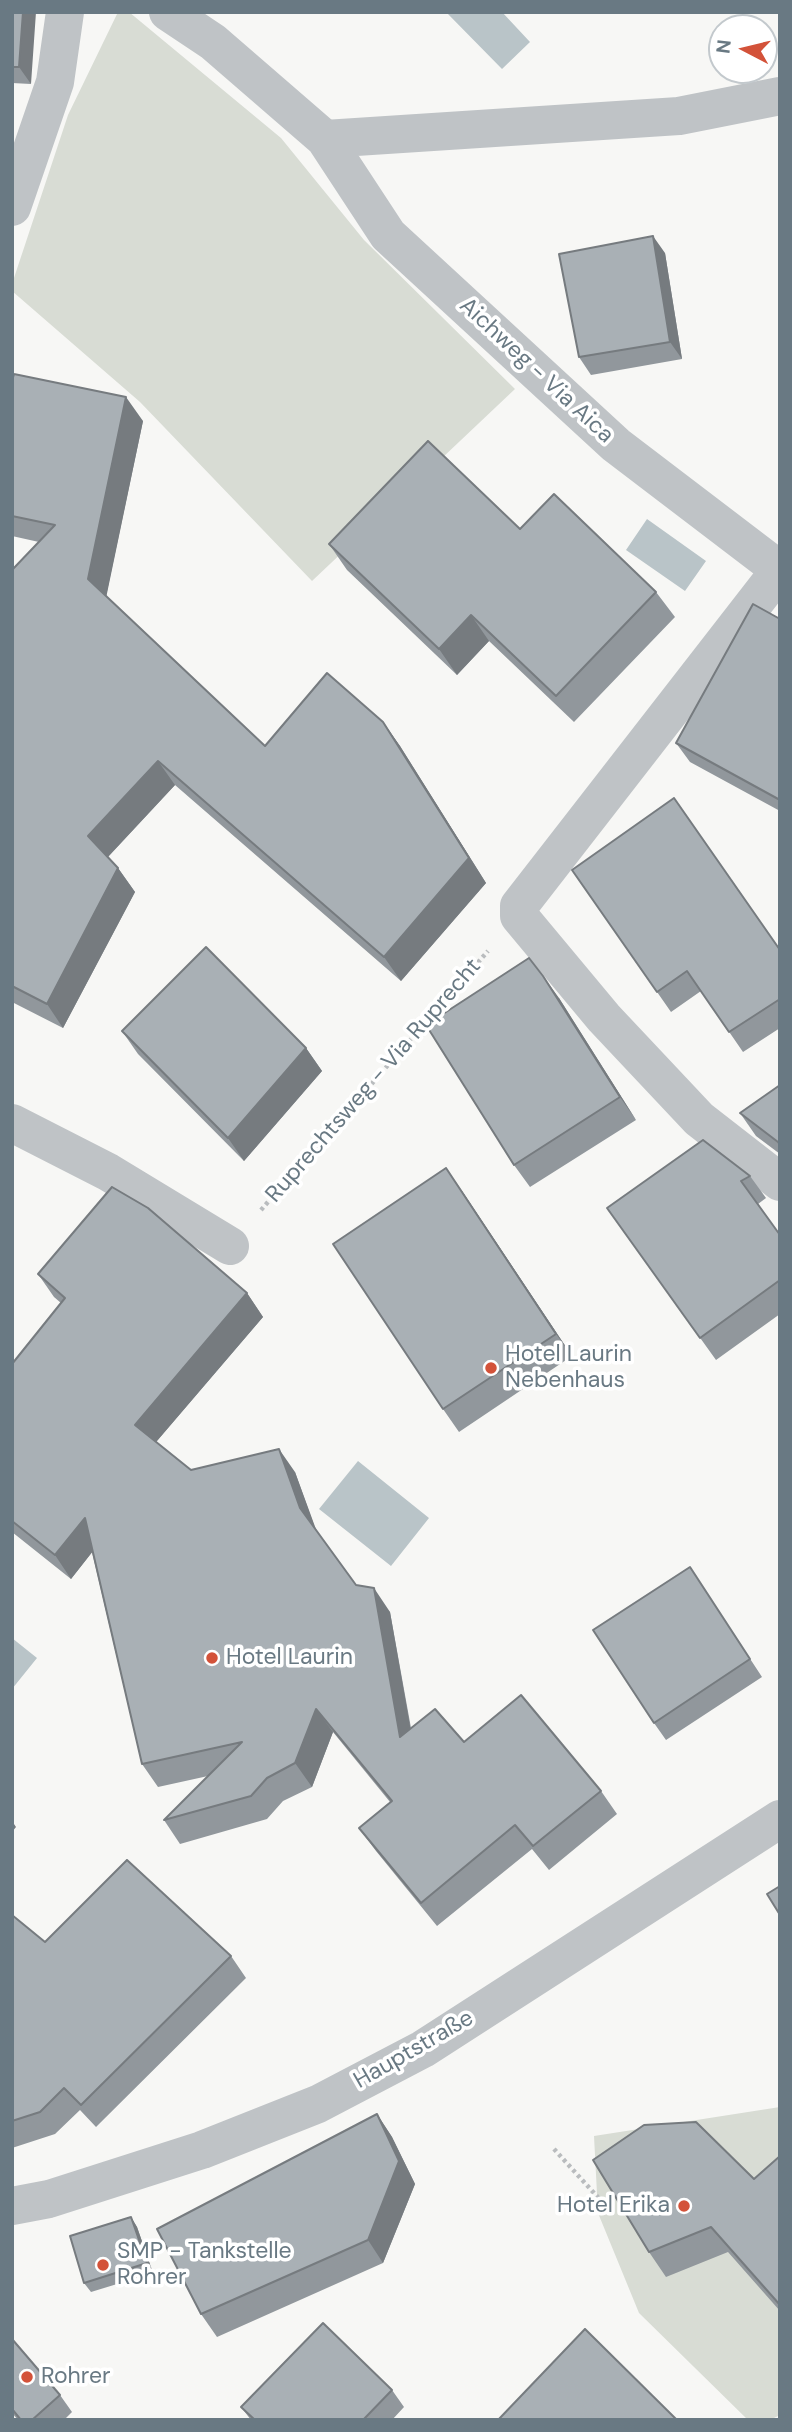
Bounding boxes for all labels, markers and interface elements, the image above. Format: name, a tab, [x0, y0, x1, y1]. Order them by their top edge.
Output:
north arrow	[708, 14, 778, 84]
text: N	[710, 38, 737, 55]
street label: Aichweg - Via Aica	[453, 292, 619, 450]
street label: Ruprechtsweg - Via Ruprecht	[261, 954, 487, 1208]
place label: Hotel Laurin Nebenhaus	[505, 1341, 632, 1395]
marker: Hotel Laurin Nebenhaus	[483, 1360, 499, 1376]
place label: Hotel Laurin	[226, 1644, 353, 1672]
marker: Hotel Laurin	[204, 1650, 220, 1666]
street label: Hauptstraße	[349, 2005, 479, 2095]
place label: Hotel Erika	[557, 2192, 670, 2220]
marker: Hotel Erika	[676, 2198, 692, 2214]
place label: SMP - Tankstelle Rohrer	[117, 2238, 292, 2292]
marker: SMP - Tankstelle Rohrer	[95, 2257, 111, 2273]
place label: Rohrer	[41, 2363, 110, 2391]
marker: Rohrer	[19, 2369, 35, 2385]

